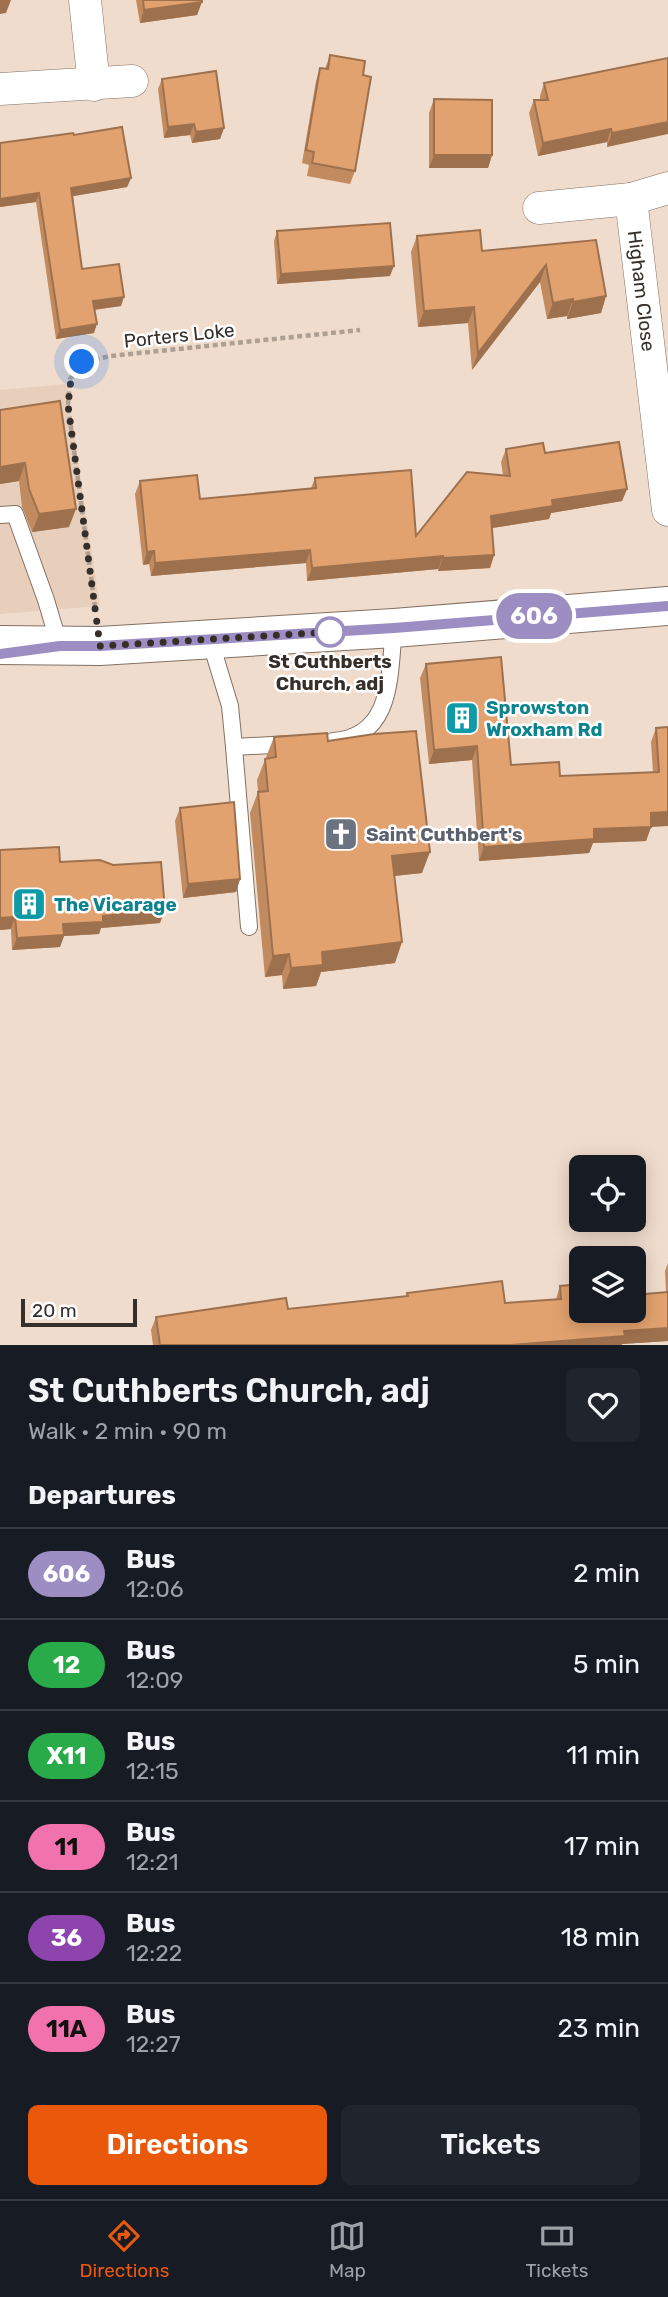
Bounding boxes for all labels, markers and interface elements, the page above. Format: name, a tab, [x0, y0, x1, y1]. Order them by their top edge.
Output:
street label: Higham Close	[623, 229, 660, 353]
street label: Porters Loke	[123, 318, 236, 353]
your location	[64, 344, 99, 379]
line badge: 606	[494, 593, 574, 639]
text: 606	[510, 602, 558, 630]
marker: St Cuthberts Church, adj	[315, 617, 345, 647]
place label: St Cuthberts Church, adj	[268, 650, 392, 695]
place label: Sprowston Wroxham Rd	[486, 696, 603, 741]
building icon: Sprowston Wroxham Rd	[443, 699, 481, 737]
church icon: Saint Cuthbert's	[322, 815, 360, 853]
place label: Saint Cuthbert's	[366, 823, 523, 846]
building icon: The Vicarage	[10, 885, 48, 923]
place label: The Vicarage	[54, 893, 177, 916]
map controls	[569, 1155, 646, 1323]
button: locate	[569, 1155, 646, 1232]
button: layers	[569, 1246, 646, 1323]
scale bar	[21, 1296, 136, 1328]
text: 20 m	[32, 1299, 77, 1322]
button: heart	[566, 1368, 640, 1442]
text: St Cuthberts Church, adj	[28, 1371, 430, 1410]
text: Walk · 2 min · 90 m	[28, 1417, 227, 1445]
text: Departures	[28, 1480, 176, 1511]
text: Bus	[126, 1544, 175, 1575]
text: 2 min	[573, 1558, 640, 1589]
text: 606	[43, 1560, 90, 1588]
text: 12:06	[126, 1575, 184, 1603]
text: Bus	[126, 1635, 175, 1666]
text: 5 min	[573, 1649, 640, 1680]
text: 12	[53, 1651, 80, 1679]
text: 12:09	[126, 1666, 183, 1694]
text: Bus	[126, 1726, 175, 1757]
text: 11 min	[566, 1740, 640, 1771]
text: X11	[47, 1742, 86, 1770]
text: 12:15	[126, 1757, 179, 1785]
text: Bus	[126, 1817, 175, 1848]
text: 17 min	[564, 1831, 640, 1862]
text: 11	[55, 1833, 78, 1861]
text: 12:21	[126, 1848, 179, 1876]
text: Bus	[126, 1908, 175, 1939]
text: 18 min	[561, 1922, 640, 1953]
text: 36	[51, 1924, 82, 1952]
text: 12:22	[126, 1939, 182, 1967]
text: Bus	[126, 1999, 175, 2030]
text: 23 min	[558, 2013, 640, 2044]
text: 11A	[46, 2015, 87, 2043]
text: 12:27	[126, 2030, 181, 2058]
button: Directions	[28, 2105, 327, 2185]
button: Tickets	[341, 2105, 640, 2185]
tab: Directions	[79, 2217, 169, 2282]
tab: Map	[328, 2217, 366, 2282]
tab: Tickets	[525, 2217, 589, 2282]

